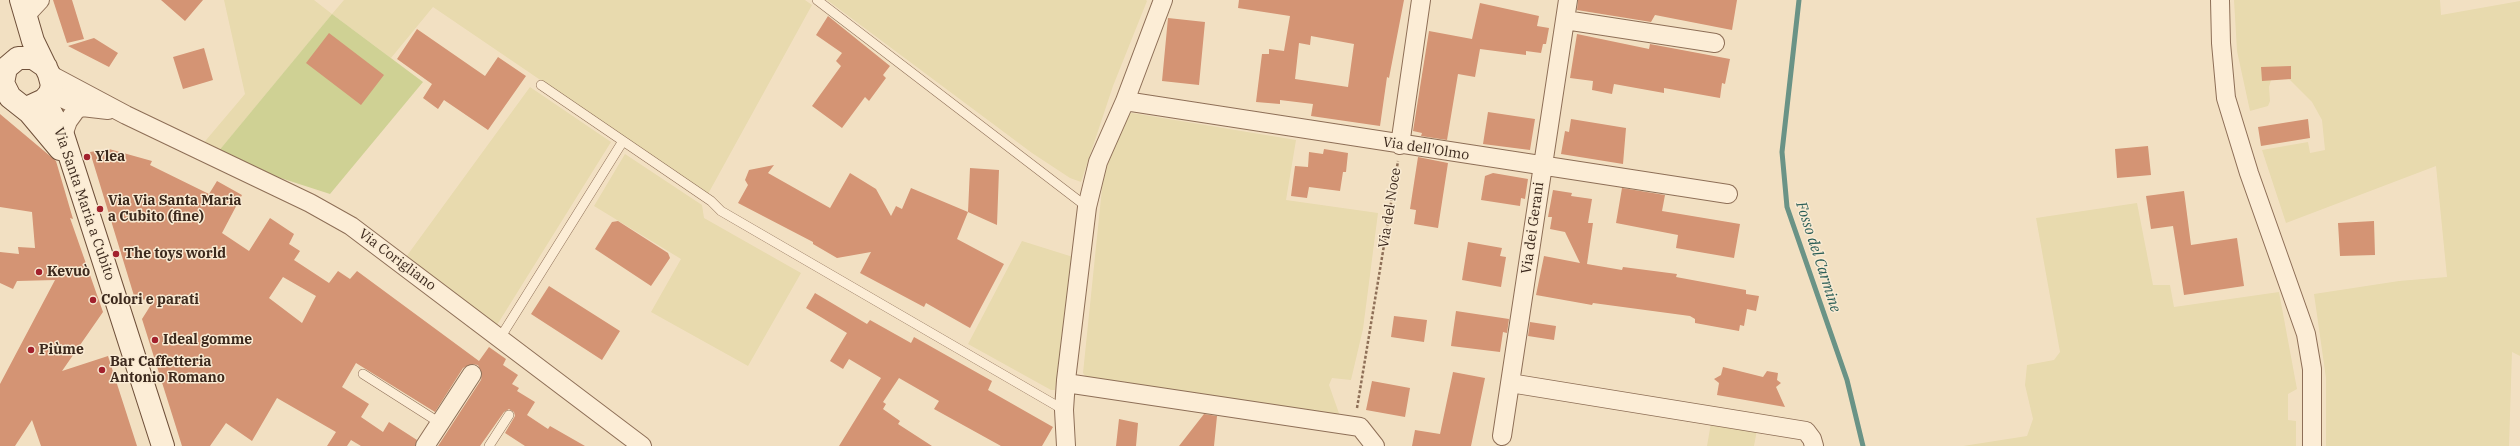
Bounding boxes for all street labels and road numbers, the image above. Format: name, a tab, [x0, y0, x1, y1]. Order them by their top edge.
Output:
street label: Via Santa Maria a Cubito	[50, 125, 118, 283]
street label: Via dell'Olmo	[1382, 134, 1470, 164]
street label: Via del Noce	[1375, 167, 1405, 249]
street label: Via dei Gerani	[1518, 181, 1548, 275]
street label: Via Corigliano	[355, 225, 439, 295]

